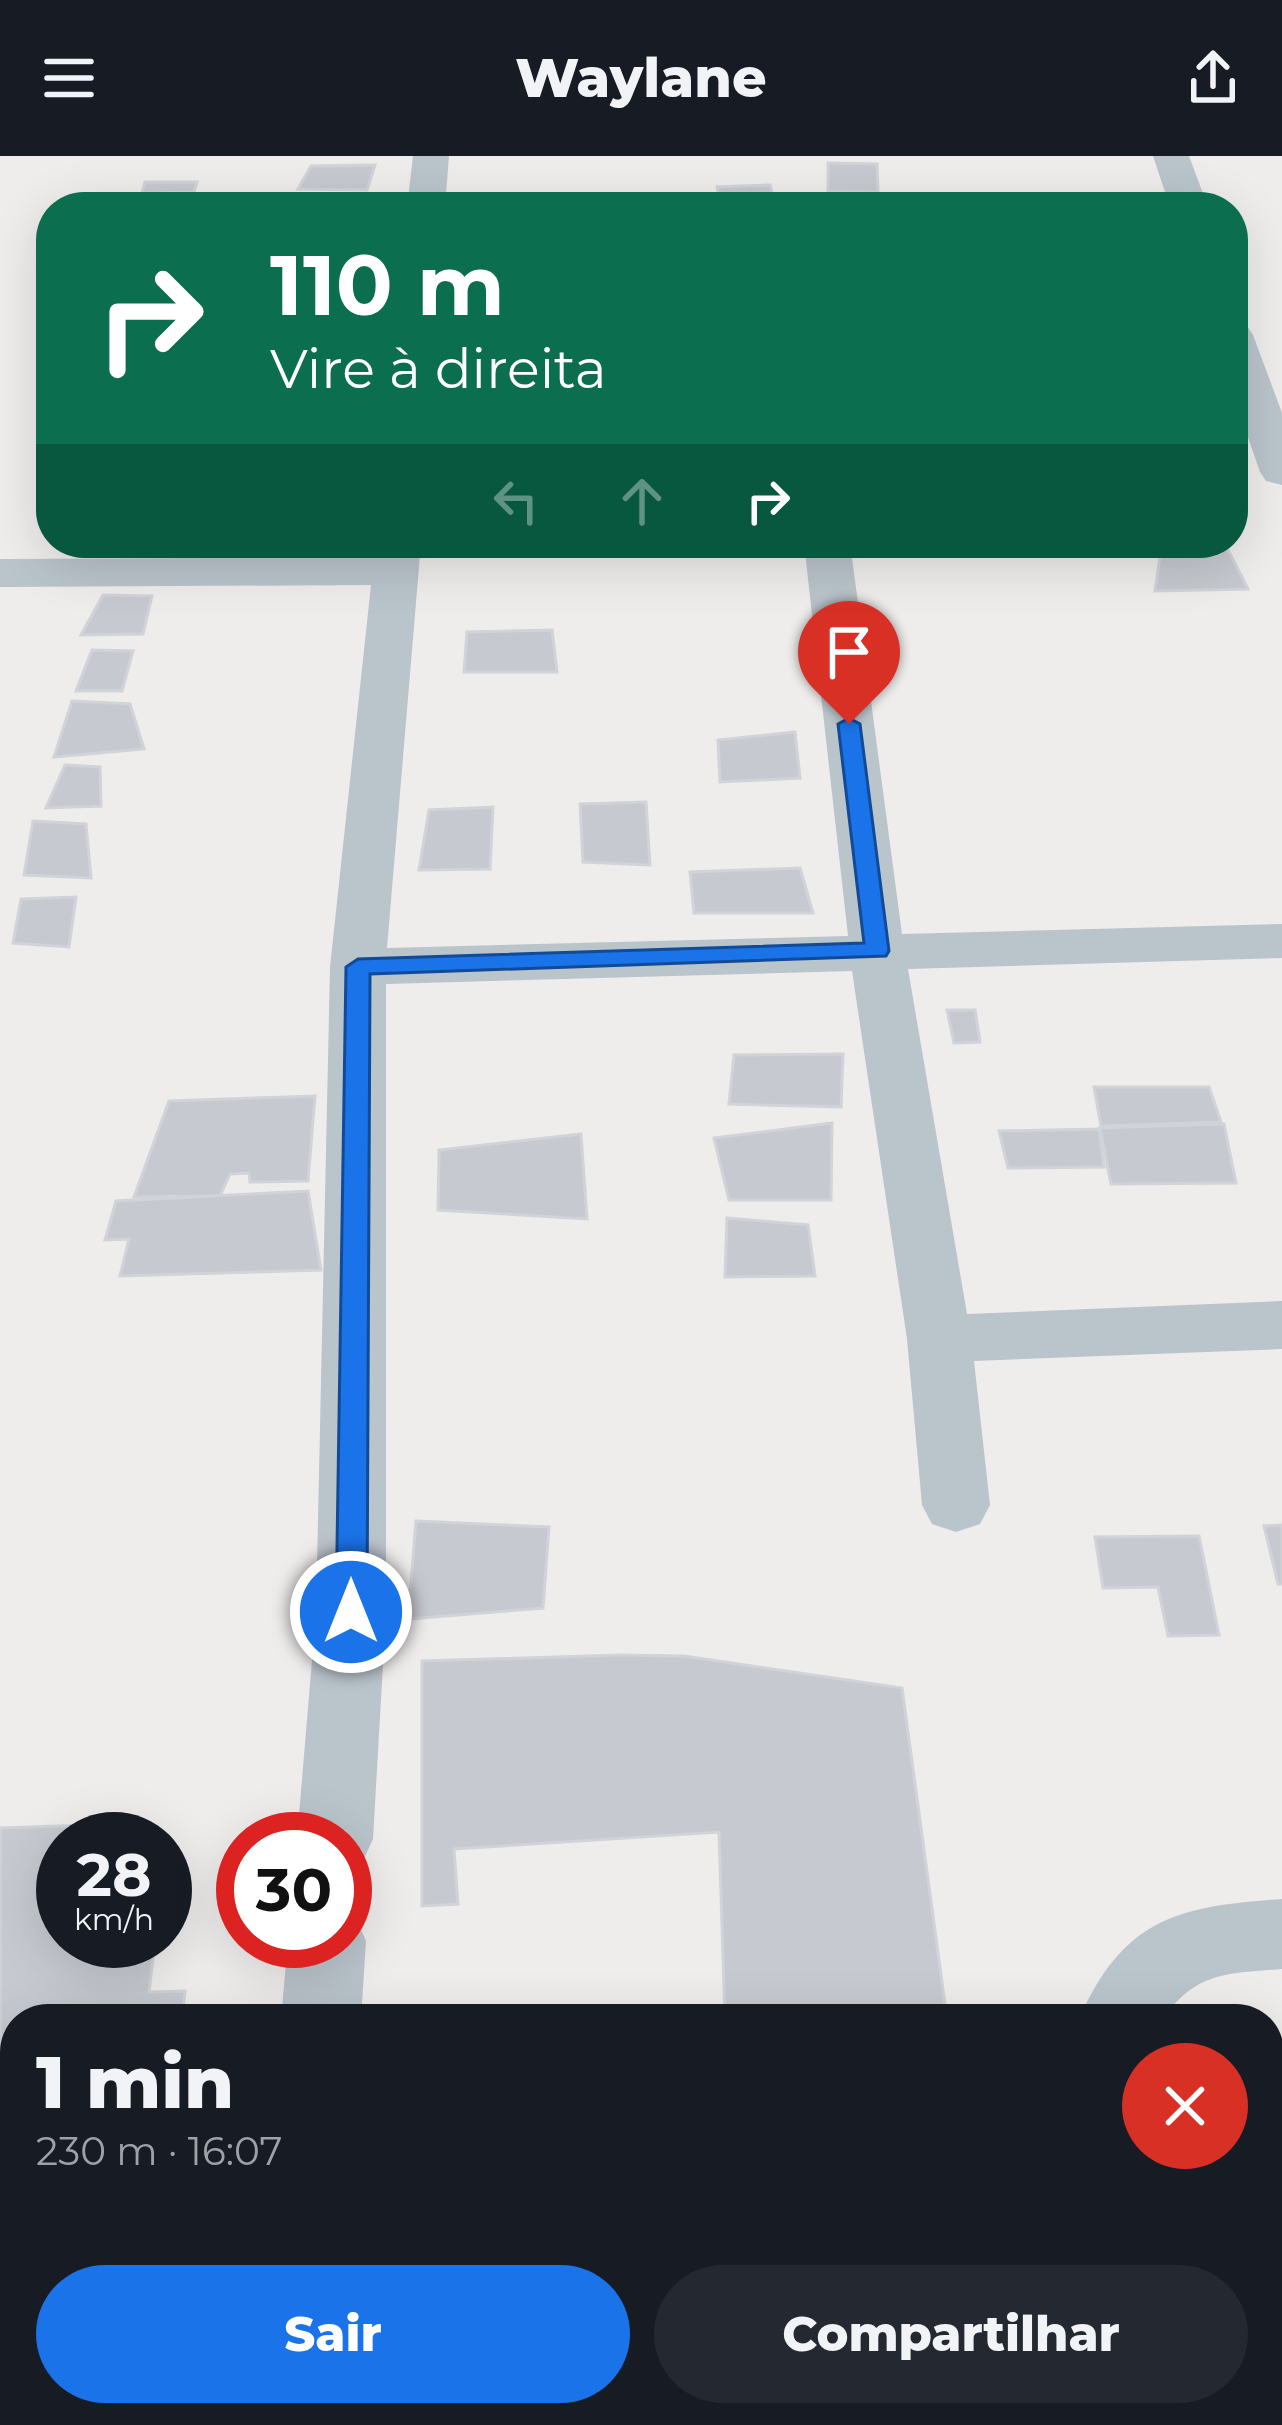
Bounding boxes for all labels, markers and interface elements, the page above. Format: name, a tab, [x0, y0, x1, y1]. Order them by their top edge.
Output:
icon: menu	[36, 45, 102, 111]
text: Waylane	[515, 45, 767, 111]
icon: share	[1180, 45, 1246, 111]
text: 110 m	[270, 234, 505, 336]
icon: right	[72, 240, 228, 396]
text: Vire à direita	[270, 336, 607, 402]
icon: left	[483, 468, 549, 534]
icon: ahead	[609, 468, 675, 534]
icon: right	[735, 468, 801, 534]
pin	[798, 601, 900, 724]
icon: arrive	[816, 619, 882, 685]
position arrow	[288, 1549, 414, 1675]
speed limit sign: 30	[216, 1812, 372, 1968]
text: 28	[77, 1838, 152, 1911]
text: km/h	[74, 1901, 154, 1938]
text: 1 min	[36, 2038, 234, 2126]
button: close	[1122, 2043, 1248, 2169]
text: 230 m · 16:07	[36, 2127, 282, 2175]
button: Sair	[36, 2265, 630, 2403]
button: Compartilhar	[654, 2265, 1248, 2403]

